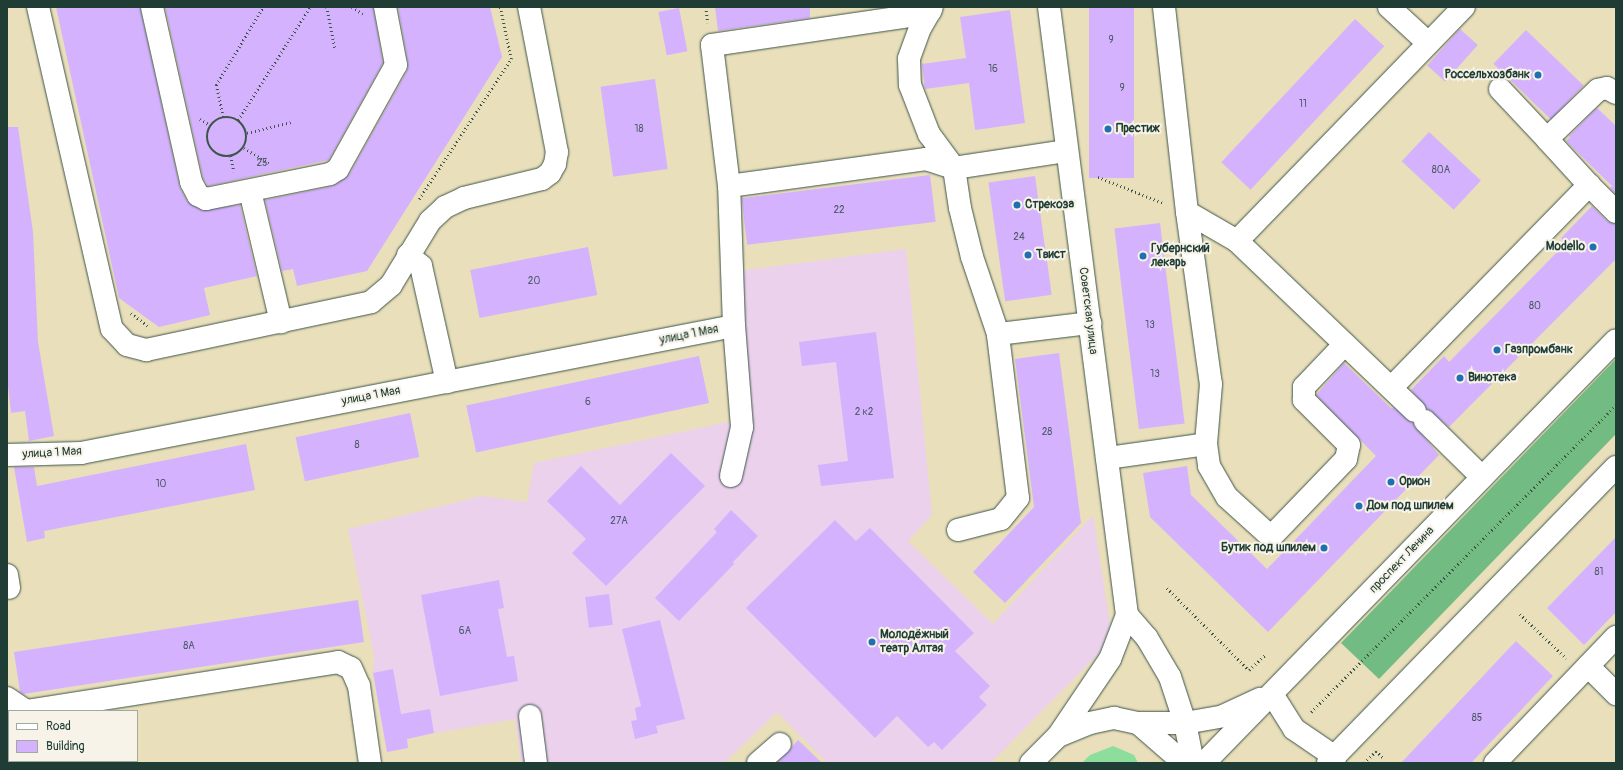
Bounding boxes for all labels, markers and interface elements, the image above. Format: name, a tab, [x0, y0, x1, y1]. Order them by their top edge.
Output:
house number: 9	[1108, 35, 1114, 47]
house number: 16	[988, 64, 998, 76]
place label: Россельхозбанк	[1445, 68, 1530, 82]
marker: Россельхозбанк	[1533, 70, 1543, 80]
house number: 9	[1119, 83, 1125, 95]
house number: 11	[1299, 99, 1307, 111]
place label: Престиж	[1116, 122, 1160, 136]
house number: 18	[635, 124, 643, 136]
marker: Престиж	[1103, 124, 1113, 134]
house number: 25	[256, 158, 268, 170]
house number: 80А	[1432, 165, 1450, 177]
place label: Стрекоза	[1025, 198, 1074, 212]
marker: Стрекоза	[1012, 200, 1022, 210]
house number: 22	[833, 205, 845, 217]
house number: 24	[1013, 232, 1025, 244]
place label: Modello	[1546, 240, 1585, 254]
place label: Губернский лекарь	[1151, 242, 1210, 270]
marker: Modello	[1588, 242, 1598, 252]
place label: Твист	[1036, 248, 1066, 262]
marker: Твист	[1023, 250, 1033, 260]
marker: Губернский лекарь	[1138, 251, 1148, 261]
street label: Советская улица	[1076, 267, 1100, 355]
house number: 20	[528, 276, 540, 288]
house number: 80	[1529, 301, 1541, 313]
house number: 13	[1145, 320, 1155, 332]
street label: улица 1 Мая	[658, 322, 720, 348]
place label: Газпромбанк	[1505, 343, 1573, 357]
marker: Газпромбанк	[1492, 345, 1502, 355]
house number: 13	[1150, 369, 1160, 381]
place label: Винотека	[1468, 371, 1516, 385]
marker: Винотека	[1455, 373, 1465, 383]
street label: улица 1 Мая	[340, 383, 402, 409]
house number: 6	[585, 397, 591, 409]
house number: 2 к2	[855, 407, 873, 419]
house number: 28	[1042, 427, 1052, 439]
house number: 8	[354, 440, 360, 452]
street label: улица 1 Мая	[22, 444, 82, 462]
place label: Орион	[1399, 475, 1430, 489]
marker: Орион	[1386, 477, 1396, 487]
house number: 10	[156, 479, 166, 491]
place label: Дом под шпилем	[1367, 499, 1454, 513]
marker: Дом под шпилем	[1354, 501, 1364, 511]
house number: 27А	[610, 516, 628, 528]
street label: проспект Ленина	[1367, 524, 1437, 596]
place label: Бутик под шпилем	[1221, 541, 1316, 555]
marker: Бутик под шпилем	[1319, 543, 1329, 553]
house number: 81	[1595, 567, 1603, 579]
house number: 6А	[459, 626, 471, 638]
place label: Молодёжный театр Алтая	[880, 628, 949, 656]
marker: Молодёжный театр Алтая	[867, 637, 877, 647]
house number: 8А	[183, 641, 195, 653]
legend	[8, 710, 138, 762]
house number: 85	[1472, 713, 1482, 725]
text: Road	[46, 719, 71, 734]
text: Building	[46, 739, 85, 754]

